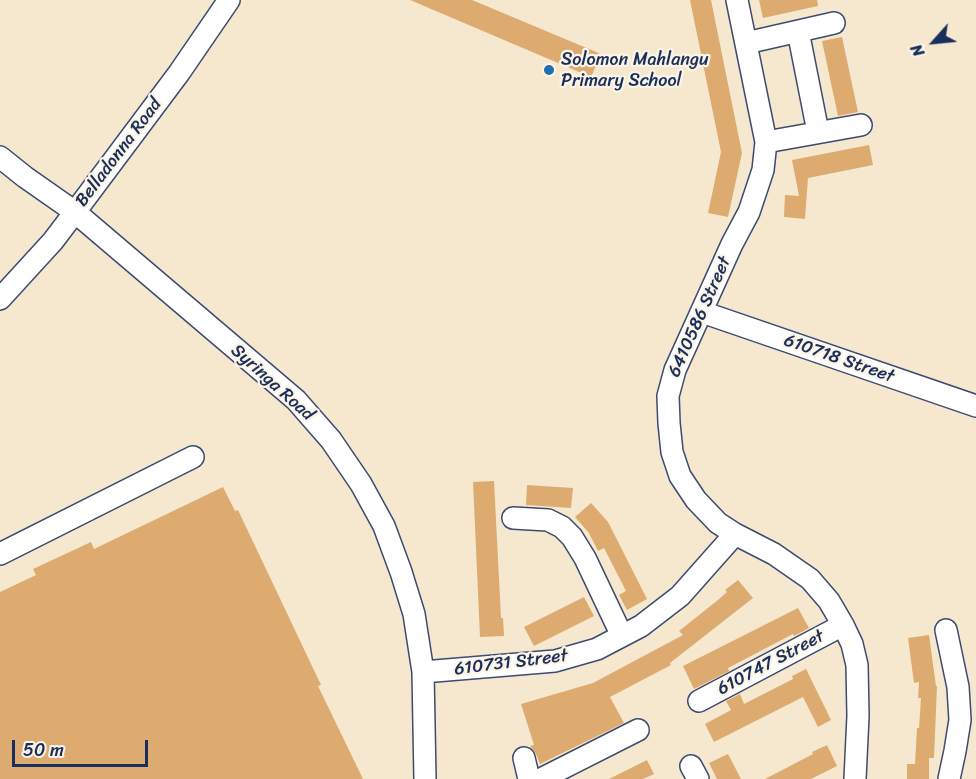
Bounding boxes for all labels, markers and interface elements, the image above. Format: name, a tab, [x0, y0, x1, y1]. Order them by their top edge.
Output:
north arrow	[904, 12, 964, 72]
text: N	[902, 39, 933, 62]
place label: Solomon Mahlangu Primary School	[561, 49, 709, 92]
marker: Solomon Mahlangu Primary School	[542, 63, 556, 77]
street label: Belladonna Road	[71, 95, 167, 211]
street label: 6410586 Street	[664, 253, 736, 381]
street label: 610718 Street	[781, 330, 897, 388]
street label: Syringa Road	[226, 340, 318, 426]
street label: 610747 Street	[714, 626, 828, 700]
street label: 610731 Street	[453, 645, 569, 681]
scale bar	[15, 728, 152, 766]
text: 50 m	[23, 734, 64, 766]

